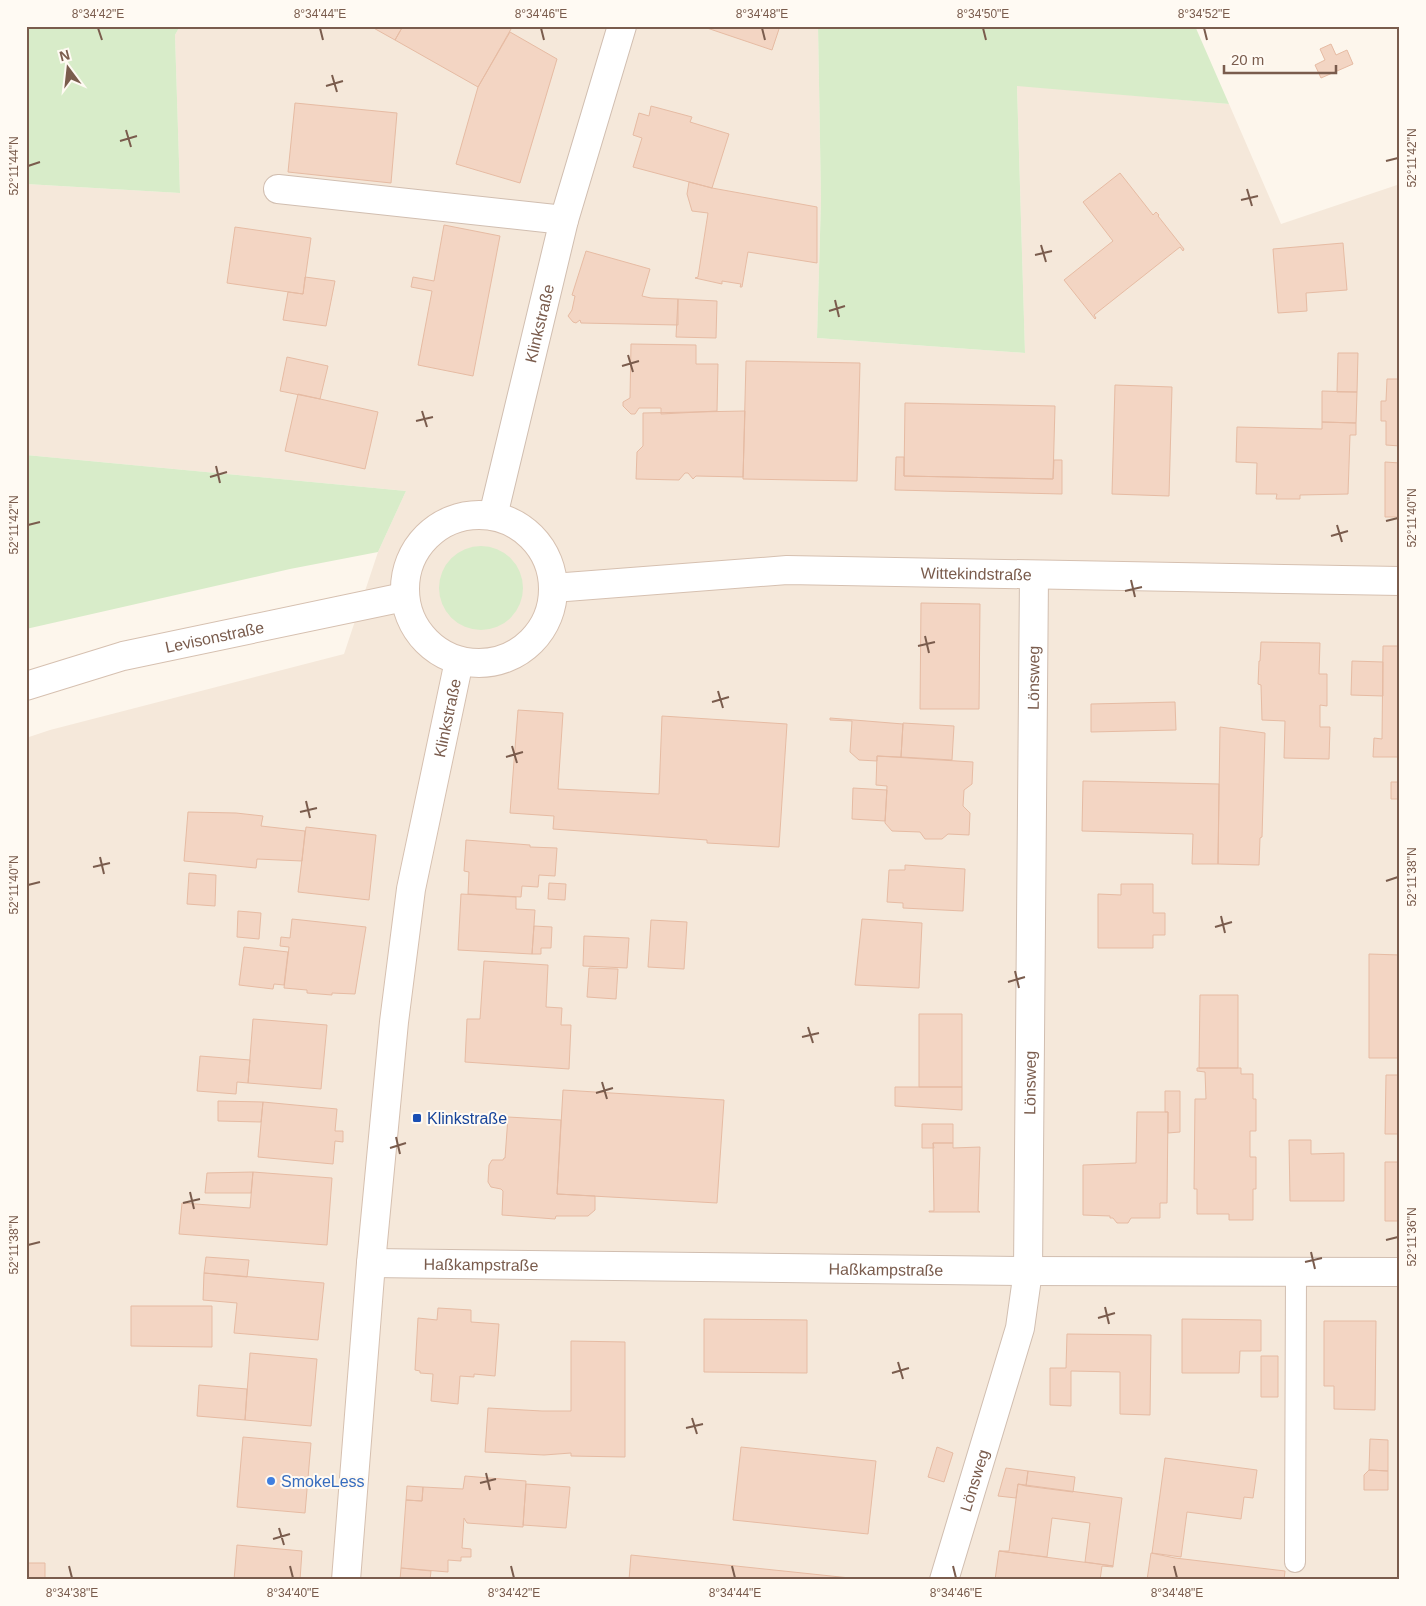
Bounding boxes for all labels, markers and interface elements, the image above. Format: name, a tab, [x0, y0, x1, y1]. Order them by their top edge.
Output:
text: 8°34'42"E	[72, 7, 124, 21]
text: 8°34'44"E	[294, 7, 346, 21]
text: 8°34'46"E	[515, 7, 567, 21]
text: 8°34'48"E	[736, 7, 788, 21]
text: 8°34'50"E	[957, 7, 1009, 21]
text: 8°34'52"E	[1178, 7, 1230, 21]
north arrow	[42, 42, 92, 92]
scale bar	[1224, 42, 1336, 74]
text: N	[58, 46, 72, 64]
text: 20 m	[1231, 51, 1264, 68]
text: 52°11'42"N	[1405, 128, 1419, 188]
text: 52°11'44"N	[7, 136, 21, 196]
street label: Klinkstraße	[522, 283, 557, 364]
text: 52°11'40"N	[1405, 488, 1419, 548]
text: 52°11'42"N	[7, 495, 21, 555]
street label: Wittekindstraße	[921, 564, 1032, 583]
street label: Levisonstraße	[164, 619, 266, 656]
street label: Lönsweg	[1025, 646, 1042, 710]
street label: Klinkstraße	[431, 677, 464, 759]
text: 52°11'38"N	[1405, 847, 1419, 907]
text: 52°11'40"N	[7, 855, 21, 915]
street label: Lönsweg	[1021, 1051, 1039, 1115]
place label: Klinkstraße	[427, 1110, 507, 1127]
marker: Klinkstraße	[411, 1112, 423, 1124]
text: 52°11'36"N	[1405, 1207, 1419, 1267]
text: 52°11'38"N	[7, 1215, 21, 1275]
street label: Haßkampstraße	[424, 1256, 539, 1274]
street label: Haßkampstraße	[828, 1261, 944, 1279]
street label: Lönsweg	[957, 1447, 992, 1514]
place label: SmokeLess	[281, 1473, 365, 1490]
marker: SmokeLess	[265, 1475, 277, 1487]
text: 8°34'38"E	[46, 1586, 98, 1600]
text: 8°34'40"E	[267, 1586, 319, 1600]
text: 8°34'42"E	[488, 1586, 540, 1600]
text: 8°34'44"E	[709, 1586, 761, 1600]
text: 8°34'46"E	[930, 1586, 982, 1600]
text: 8°34'48"E	[1151, 1586, 1203, 1600]

